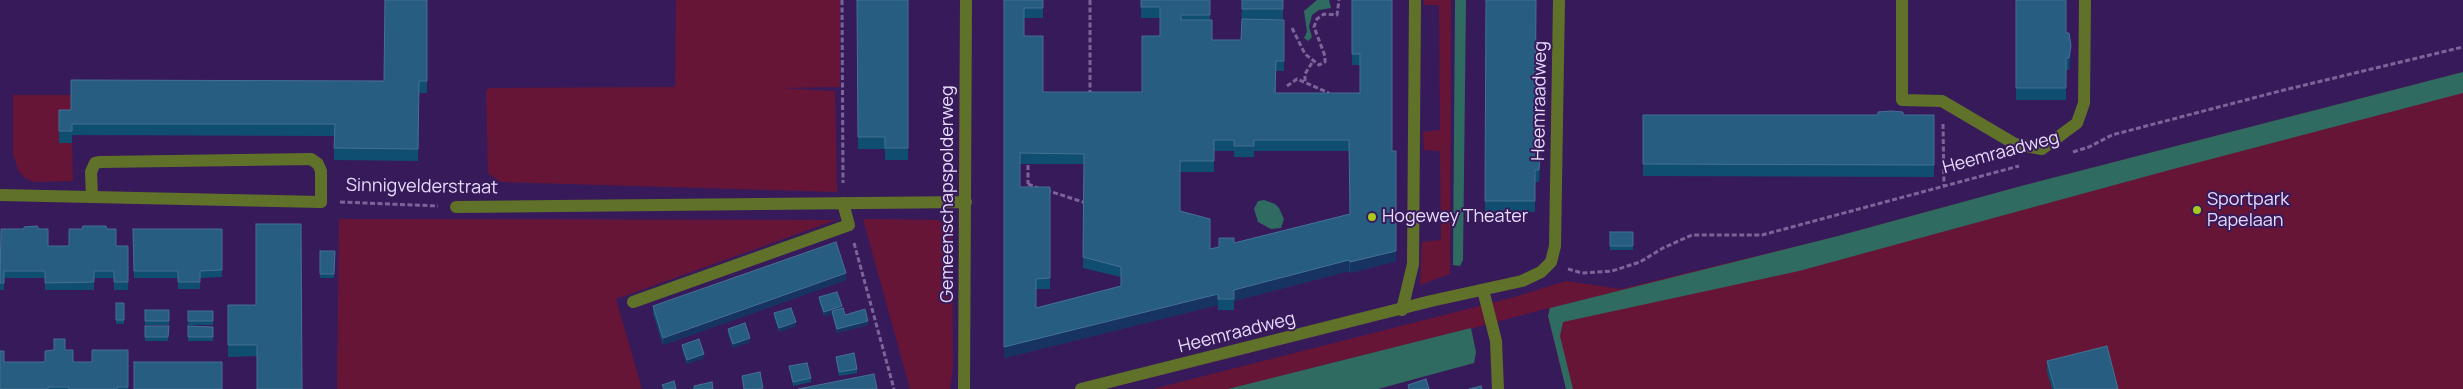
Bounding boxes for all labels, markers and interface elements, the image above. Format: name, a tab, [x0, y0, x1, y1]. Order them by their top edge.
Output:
street label: Heemraadweg	[1528, 41, 1552, 161]
street label: Gemeenschapspolderweg	[937, 85, 959, 303]
street label: Heemraadweg	[1940, 127, 2062, 179]
street label: Sinnigvelderstraat	[346, 175, 498, 199]
place label: Sportpark Papelaan	[2207, 189, 2289, 232]
marker: Sportpark Papelaan	[2191, 204, 2203, 216]
place label: Hogewey Theater	[1382, 206, 1528, 228]
marker: Hogewey Theater	[1366, 211, 1378, 223]
street label: Heemraadweg	[1176, 308, 1298, 358]

